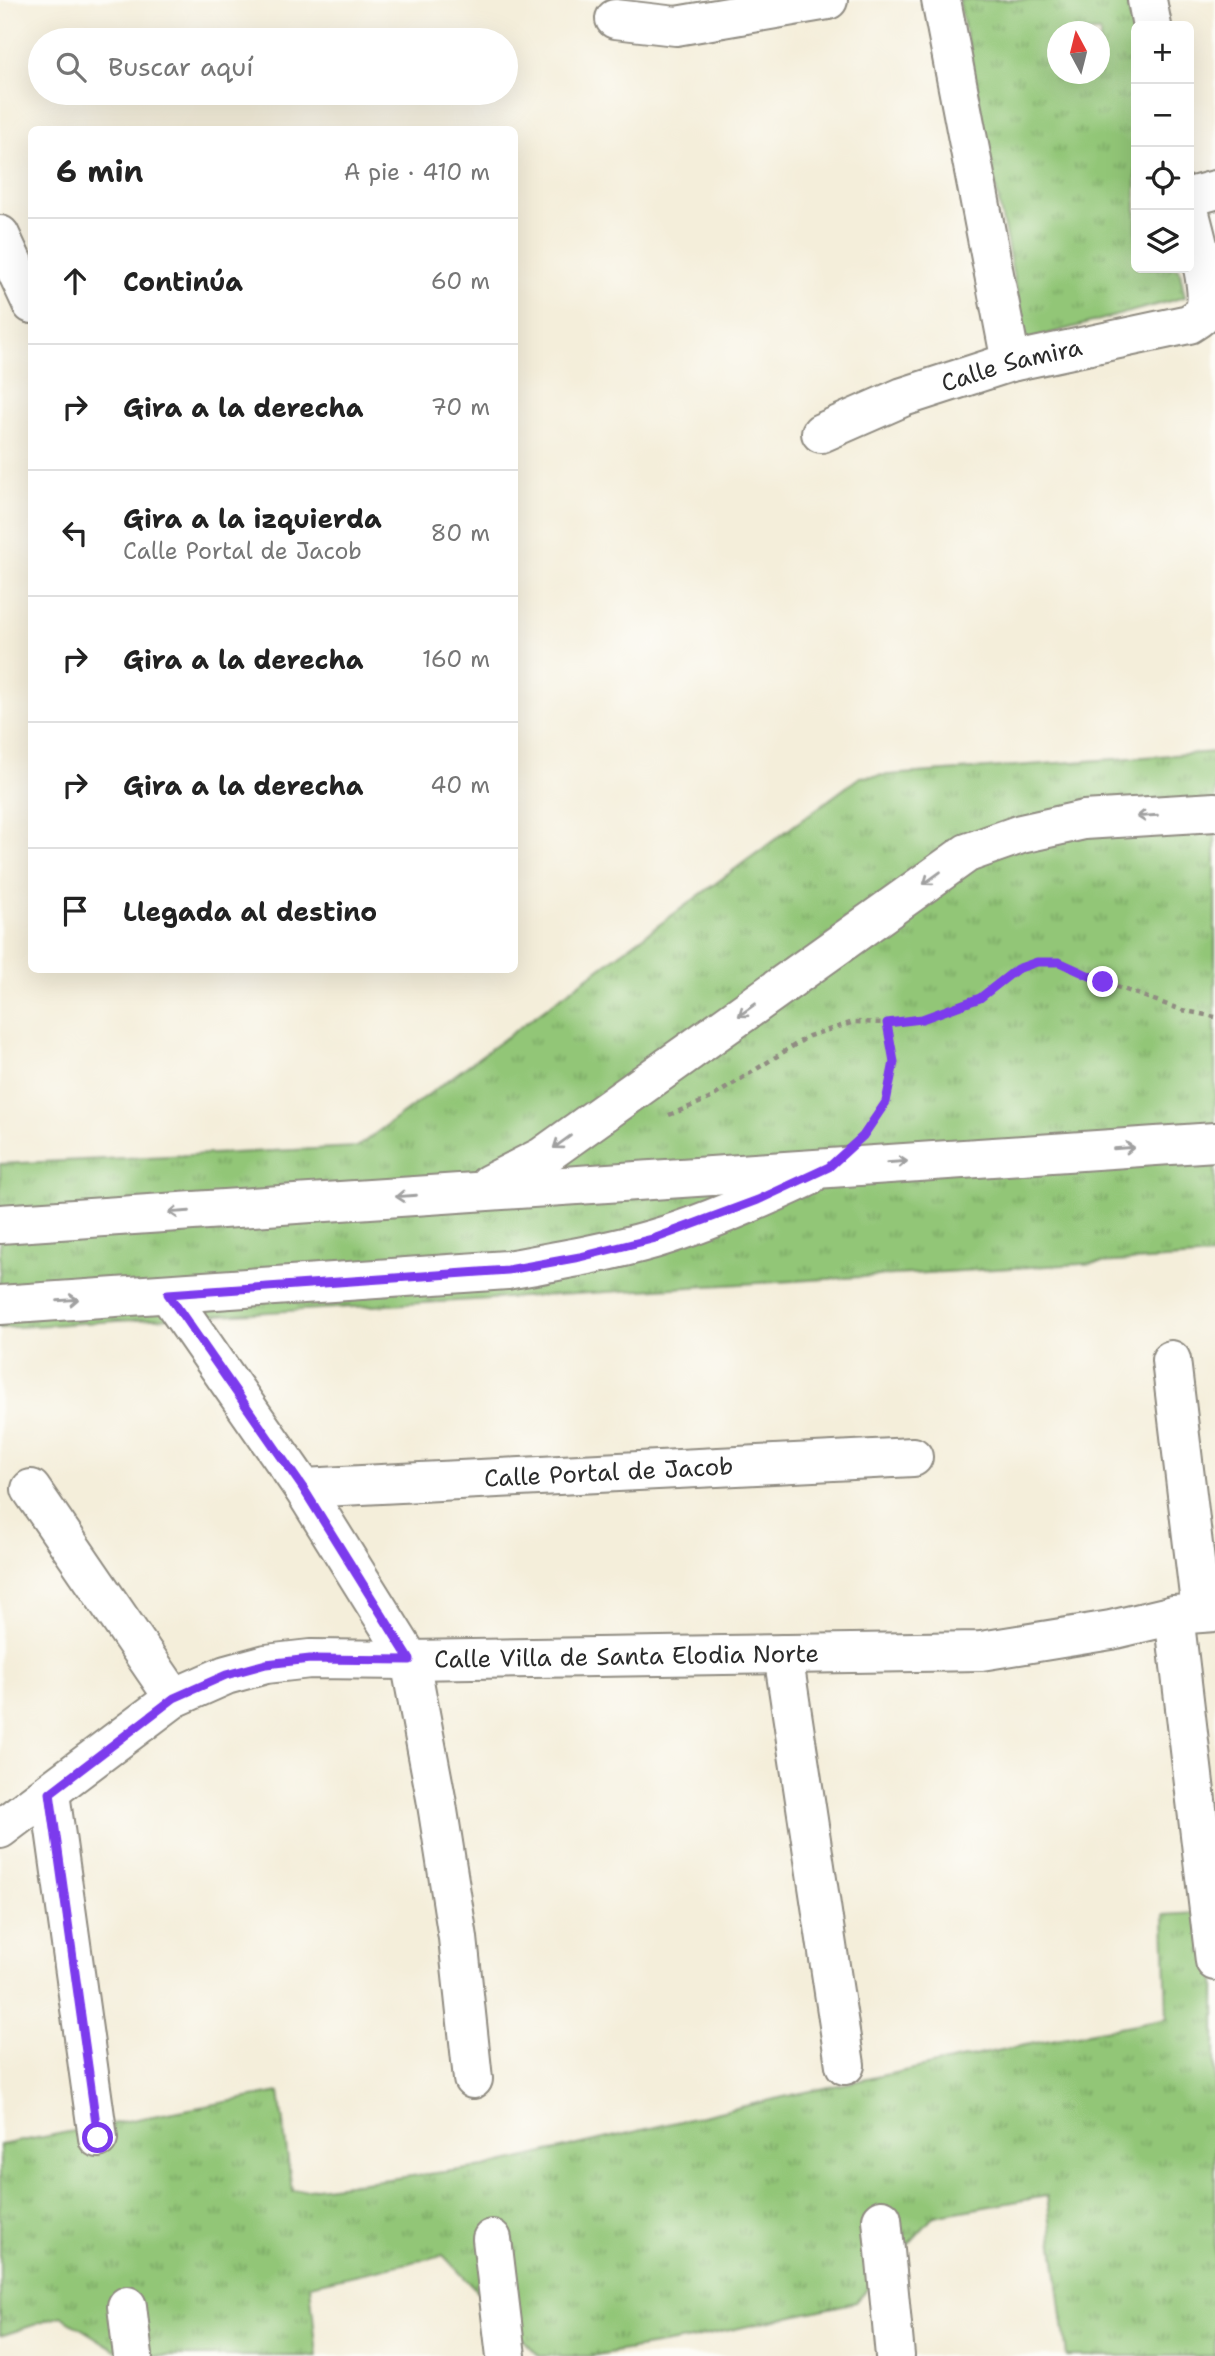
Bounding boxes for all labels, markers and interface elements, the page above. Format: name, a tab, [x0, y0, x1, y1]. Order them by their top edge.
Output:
north arrow	[1047, 21, 1110, 84]
map controls	[1131, 21, 1194, 273]
button: +	[1131, 21, 1194, 84]
search box	[28, 28, 518, 105]
icon: search	[52, 48, 90, 86]
text: Buscar aquí	[108, 49, 254, 84]
button: −	[1131, 84, 1194, 147]
button: locate	[1131, 147, 1194, 210]
text: 6 min	[56, 151, 143, 192]
text: A pie · 410 m	[344, 157, 490, 187]
button: layers	[1131, 210, 1194, 273]
icon: ahead	[56, 262, 94, 300]
text: Continúa	[123, 264, 243, 299]
text: 60 m	[431, 266, 490, 296]
street label: Calle Samira	[937, 331, 1085, 400]
icon: right	[56, 388, 94, 426]
text: Gira a la derecha	[123, 390, 364, 425]
text: 70 m	[431, 392, 490, 422]
text: Gira a la izquierda	[123, 501, 382, 536]
icon: left	[56, 514, 94, 552]
text: 80 m	[431, 518, 490, 548]
text: Calle Portal de Jacob	[123, 536, 362, 566]
icon: right	[56, 640, 94, 678]
text: Gira a la derecha	[123, 642, 364, 677]
text: 160 m	[422, 644, 490, 674]
icon: right	[56, 766, 94, 804]
text: Gira a la derecha	[123, 768, 364, 803]
text: 40 m	[430, 770, 490, 800]
one-way arrow	[1136, 810, 1159, 823]
one-way arrow	[923, 870, 942, 885]
icon: arrive	[56, 892, 94, 930]
text: Llegada al destino	[123, 894, 377, 929]
route end	[1087, 966, 1118, 997]
one-way arrow	[738, 1003, 757, 1017]
one-way arrow	[553, 1135, 572, 1150]
one-way arrow	[1113, 1141, 1135, 1154]
one-way arrow	[886, 1156, 909, 1169]
one-way arrow	[395, 1190, 418, 1203]
one-way arrow	[168, 1206, 191, 1219]
one-way arrow	[56, 1294, 79, 1307]
street label: Calle Portal de Jacob	[483, 1450, 734, 1495]
street label: Calle Villa de Santa Elodia Norte	[434, 1638, 819, 1676]
route start	[82, 2122, 113, 2153]

